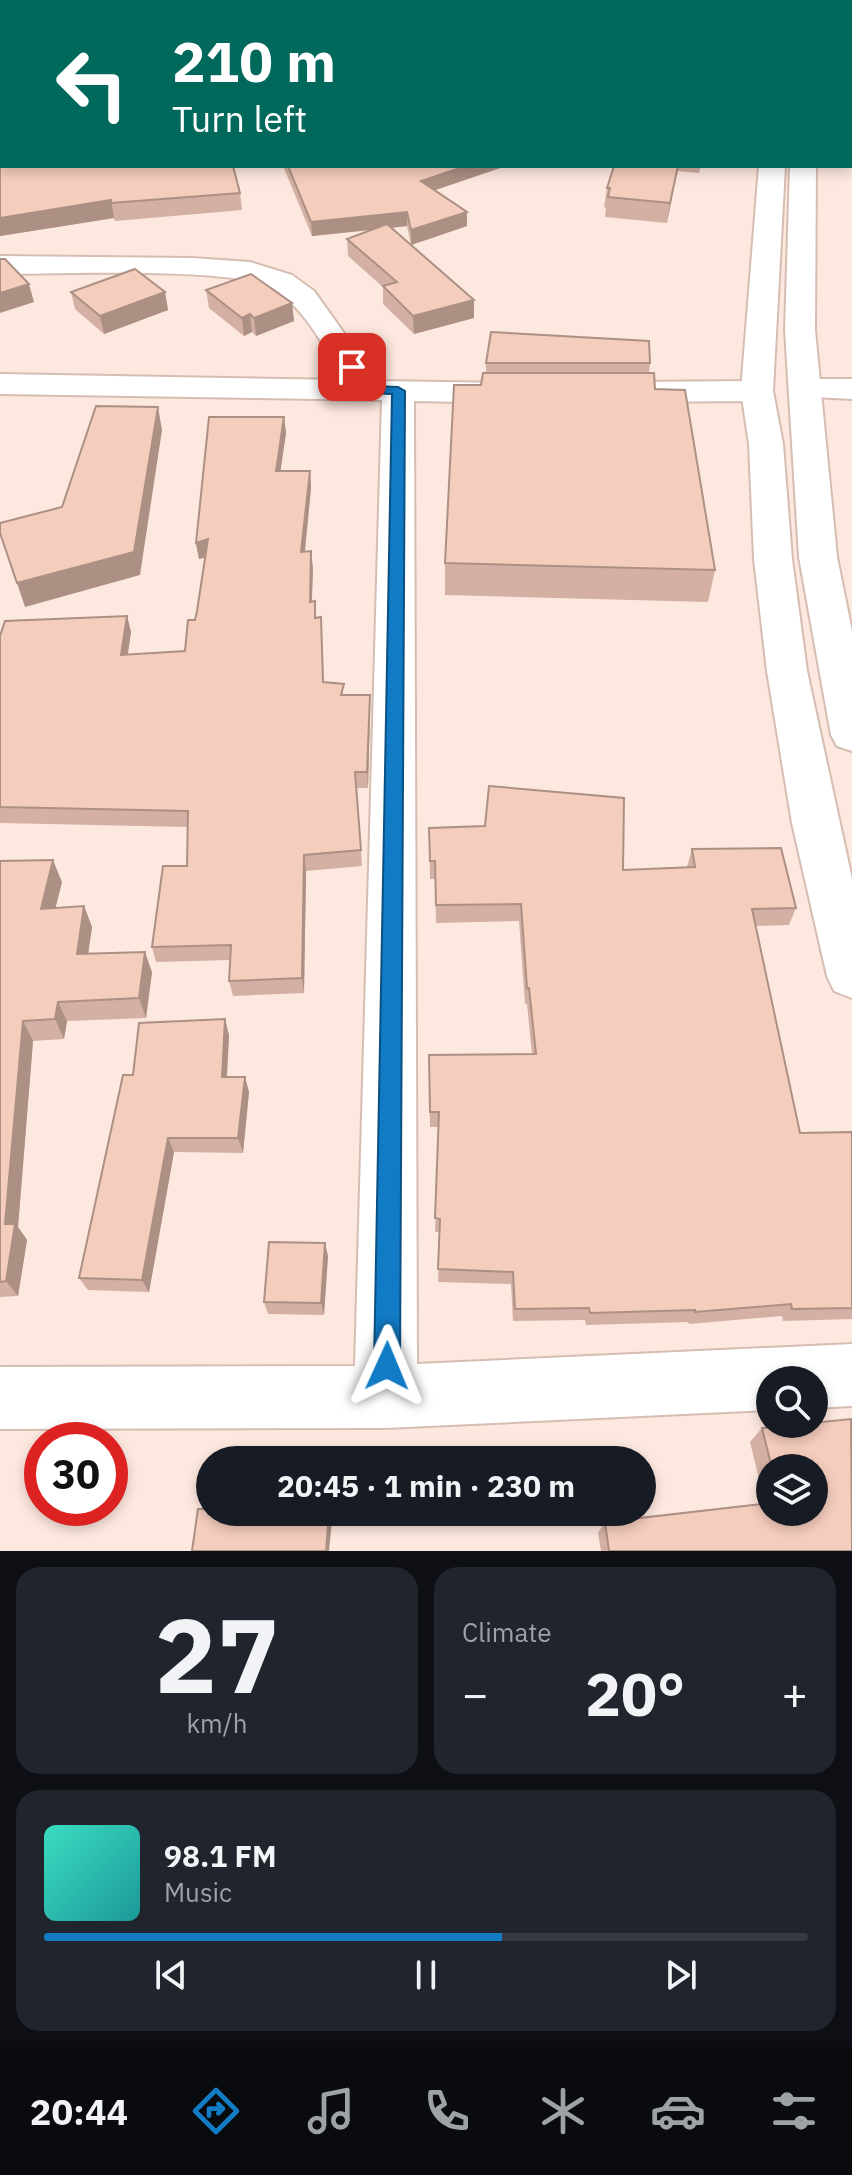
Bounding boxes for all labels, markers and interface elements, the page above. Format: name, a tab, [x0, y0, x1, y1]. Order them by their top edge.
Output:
text: 210 m	[172, 25, 336, 97]
icon: left	[40, 32, 144, 136]
text: Turn left	[172, 95, 307, 142]
pin	[318, 333, 386, 401]
icon: arrive	[330, 345, 374, 389]
position arrow	[345, 1324, 429, 1408]
map controls	[756, 1366, 828, 1526]
button: search	[756, 1366, 828, 1438]
speed limit sign: 30	[24, 1422, 128, 1526]
button: layers	[756, 1454, 828, 1526]
text: 20:45 · 1 min · 230 m	[277, 1466, 575, 1505]
text: 27	[155, 1586, 279, 1722]
text: Climate	[462, 1615, 552, 1649]
text: 20°	[585, 1654, 685, 1733]
text: −	[462, 1665, 488, 1722]
text: +	[782, 1665, 808, 1722]
text: km/h	[186, 1706, 248, 1740]
text: 98.1 FM	[164, 1836, 277, 1875]
text: Music	[164, 1875, 232, 1909]
icon: previous	[149, 1953, 193, 1997]
icon: pause	[404, 1953, 448, 1997]
icon: next	[659, 1953, 703, 1997]
icon: directions	[188, 2083, 244, 2139]
icon: music	[303, 2083, 359, 2139]
icon: phone	[419, 2083, 475, 2139]
icon: climate	[535, 2083, 591, 2139]
icon: car	[650, 2083, 706, 2139]
icon: filters	[766, 2083, 822, 2139]
text: 20:44	[30, 2088, 128, 2135]

